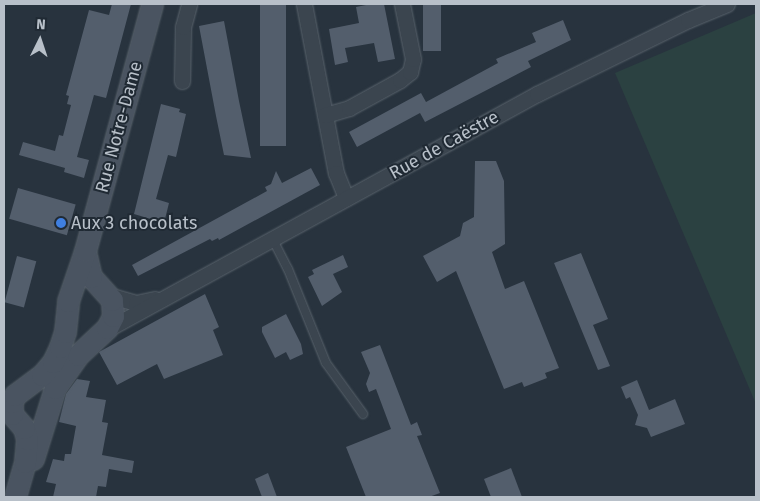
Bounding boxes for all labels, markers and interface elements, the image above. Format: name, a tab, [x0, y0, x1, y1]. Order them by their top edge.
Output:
north arrow	[15, 15, 65, 65]
text: N	[36, 16, 46, 33]
street label: Rue Notre-Dame	[91, 59, 147, 195]
street label: Rue de Caëstre	[385, 106, 503, 184]
place label: Aux 3 chocolats	[71, 212, 197, 234]
marker: Aux 3 chocolats	[55, 217, 67, 229]

